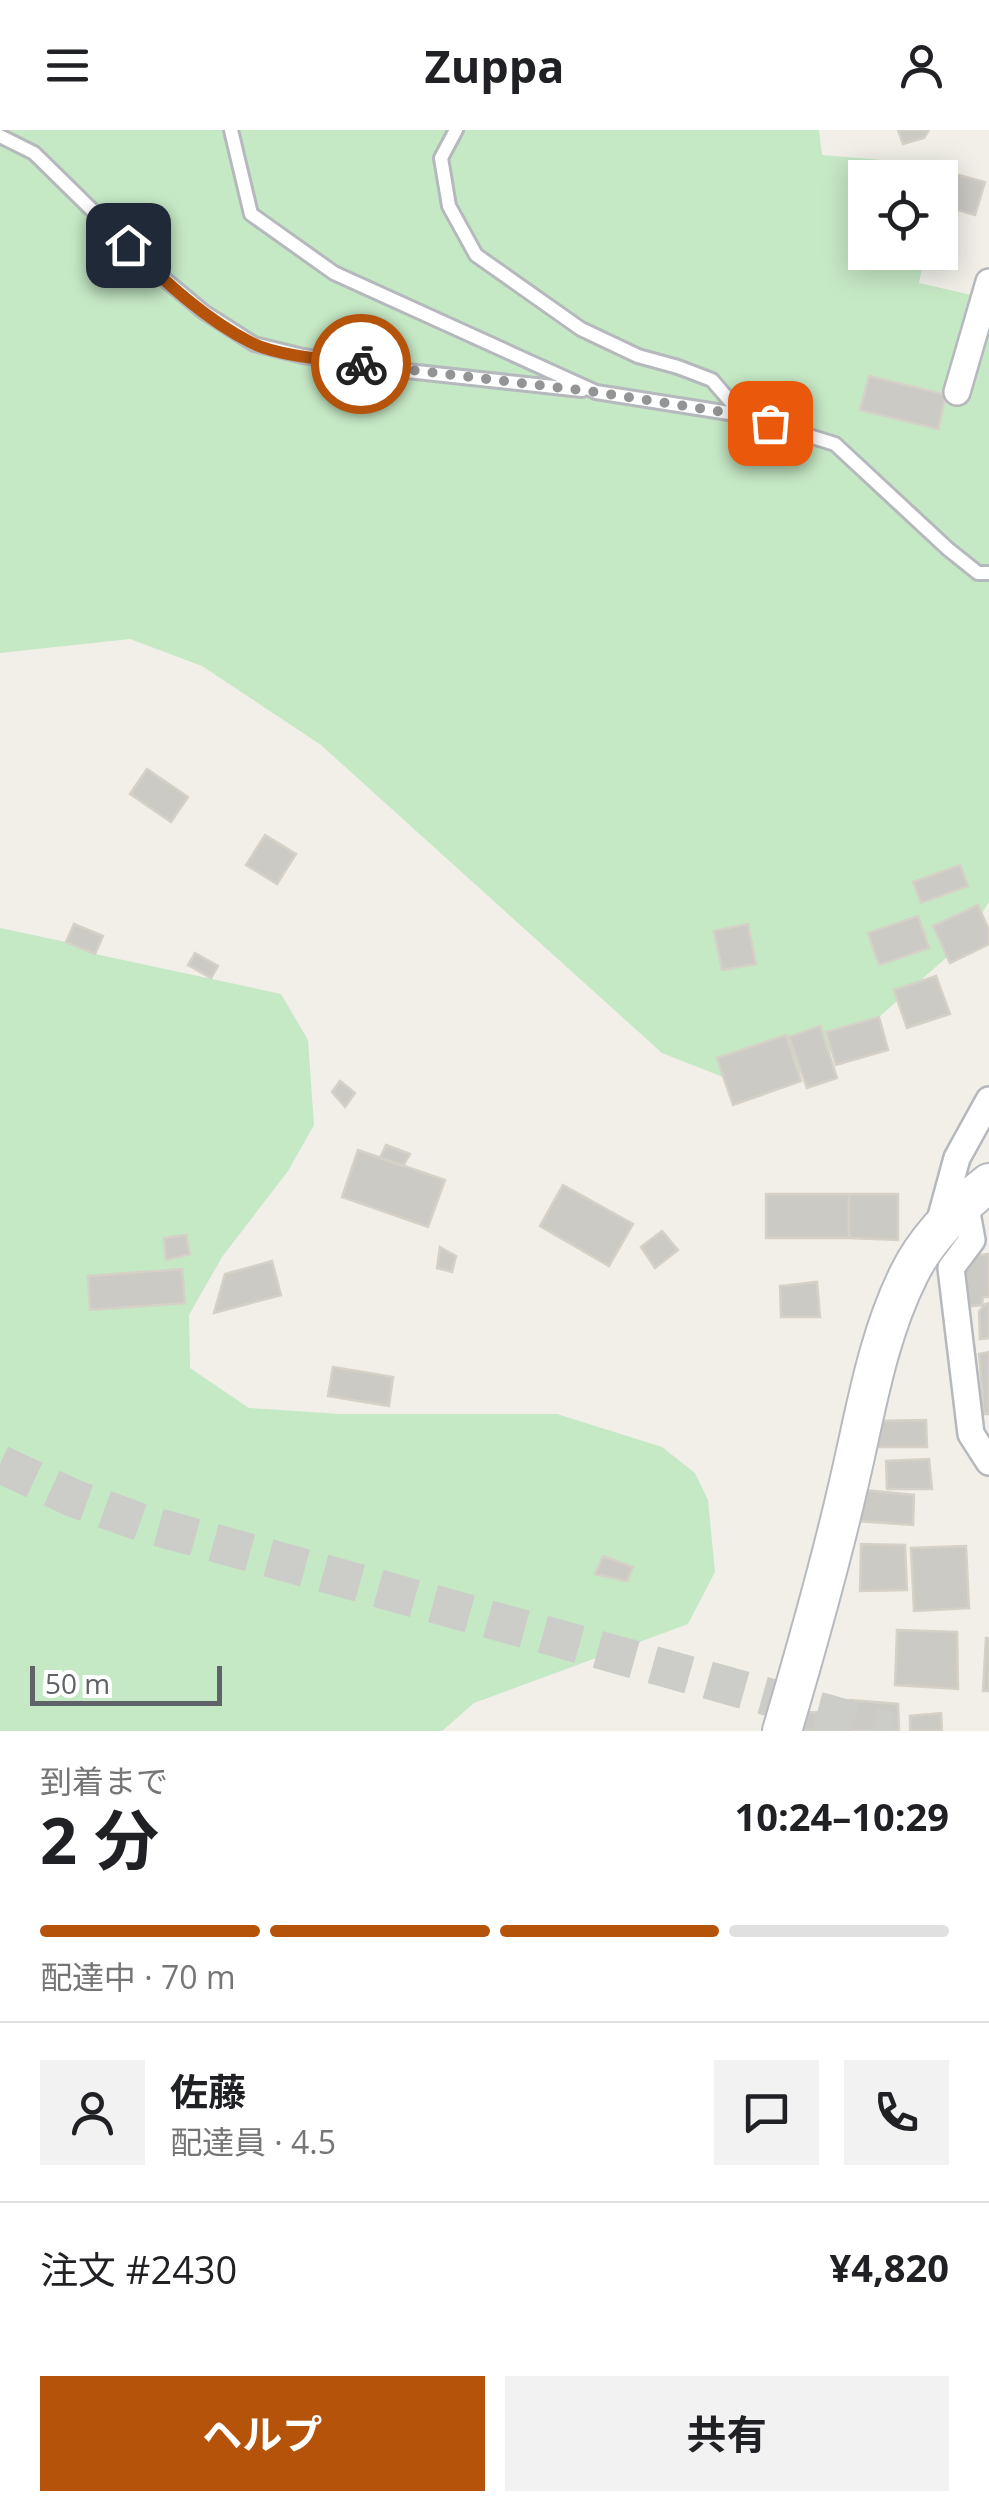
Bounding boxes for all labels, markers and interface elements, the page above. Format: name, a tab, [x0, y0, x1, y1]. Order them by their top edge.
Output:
text: Zuppa	[425, 35, 564, 96]
icon: menu	[40, 38, 95, 93]
icon: person	[894, 38, 949, 93]
map controls	[848, 160, 958, 270]
button: locate	[848, 160, 958, 270]
pin	[86, 203, 171, 288]
icon: home	[101, 218, 156, 273]
courier	[311, 314, 411, 414]
icon: bike	[334, 337, 389, 392]
pin	[728, 381, 813, 466]
icon: bag	[743, 396, 798, 451]
scale bar	[30, 1661, 222, 1706]
text: 50 m	[45, 1664, 110, 1702]
text: 到着まで	[40, 1759, 168, 1802]
text: 10:24–10:29	[735, 1790, 949, 1842]
text: 2 分	[40, 1795, 159, 1883]
text: 配達中 · 70 m	[40, 1955, 236, 1998]
button: person	[40, 2060, 145, 2165]
button: chat	[714, 2060, 819, 2165]
button: phone	[844, 2060, 949, 2165]
text: 佐藤	[170, 2065, 246, 2117]
text: 配達員 · 4.5	[170, 2120, 336, 2163]
text: ¥4,820	[830, 2241, 949, 2293]
text: 注文 #2430	[40, 2243, 237, 2295]
button: ヘルプ	[40, 2376, 485, 2491]
button: 共有	[505, 2376, 949, 2491]

